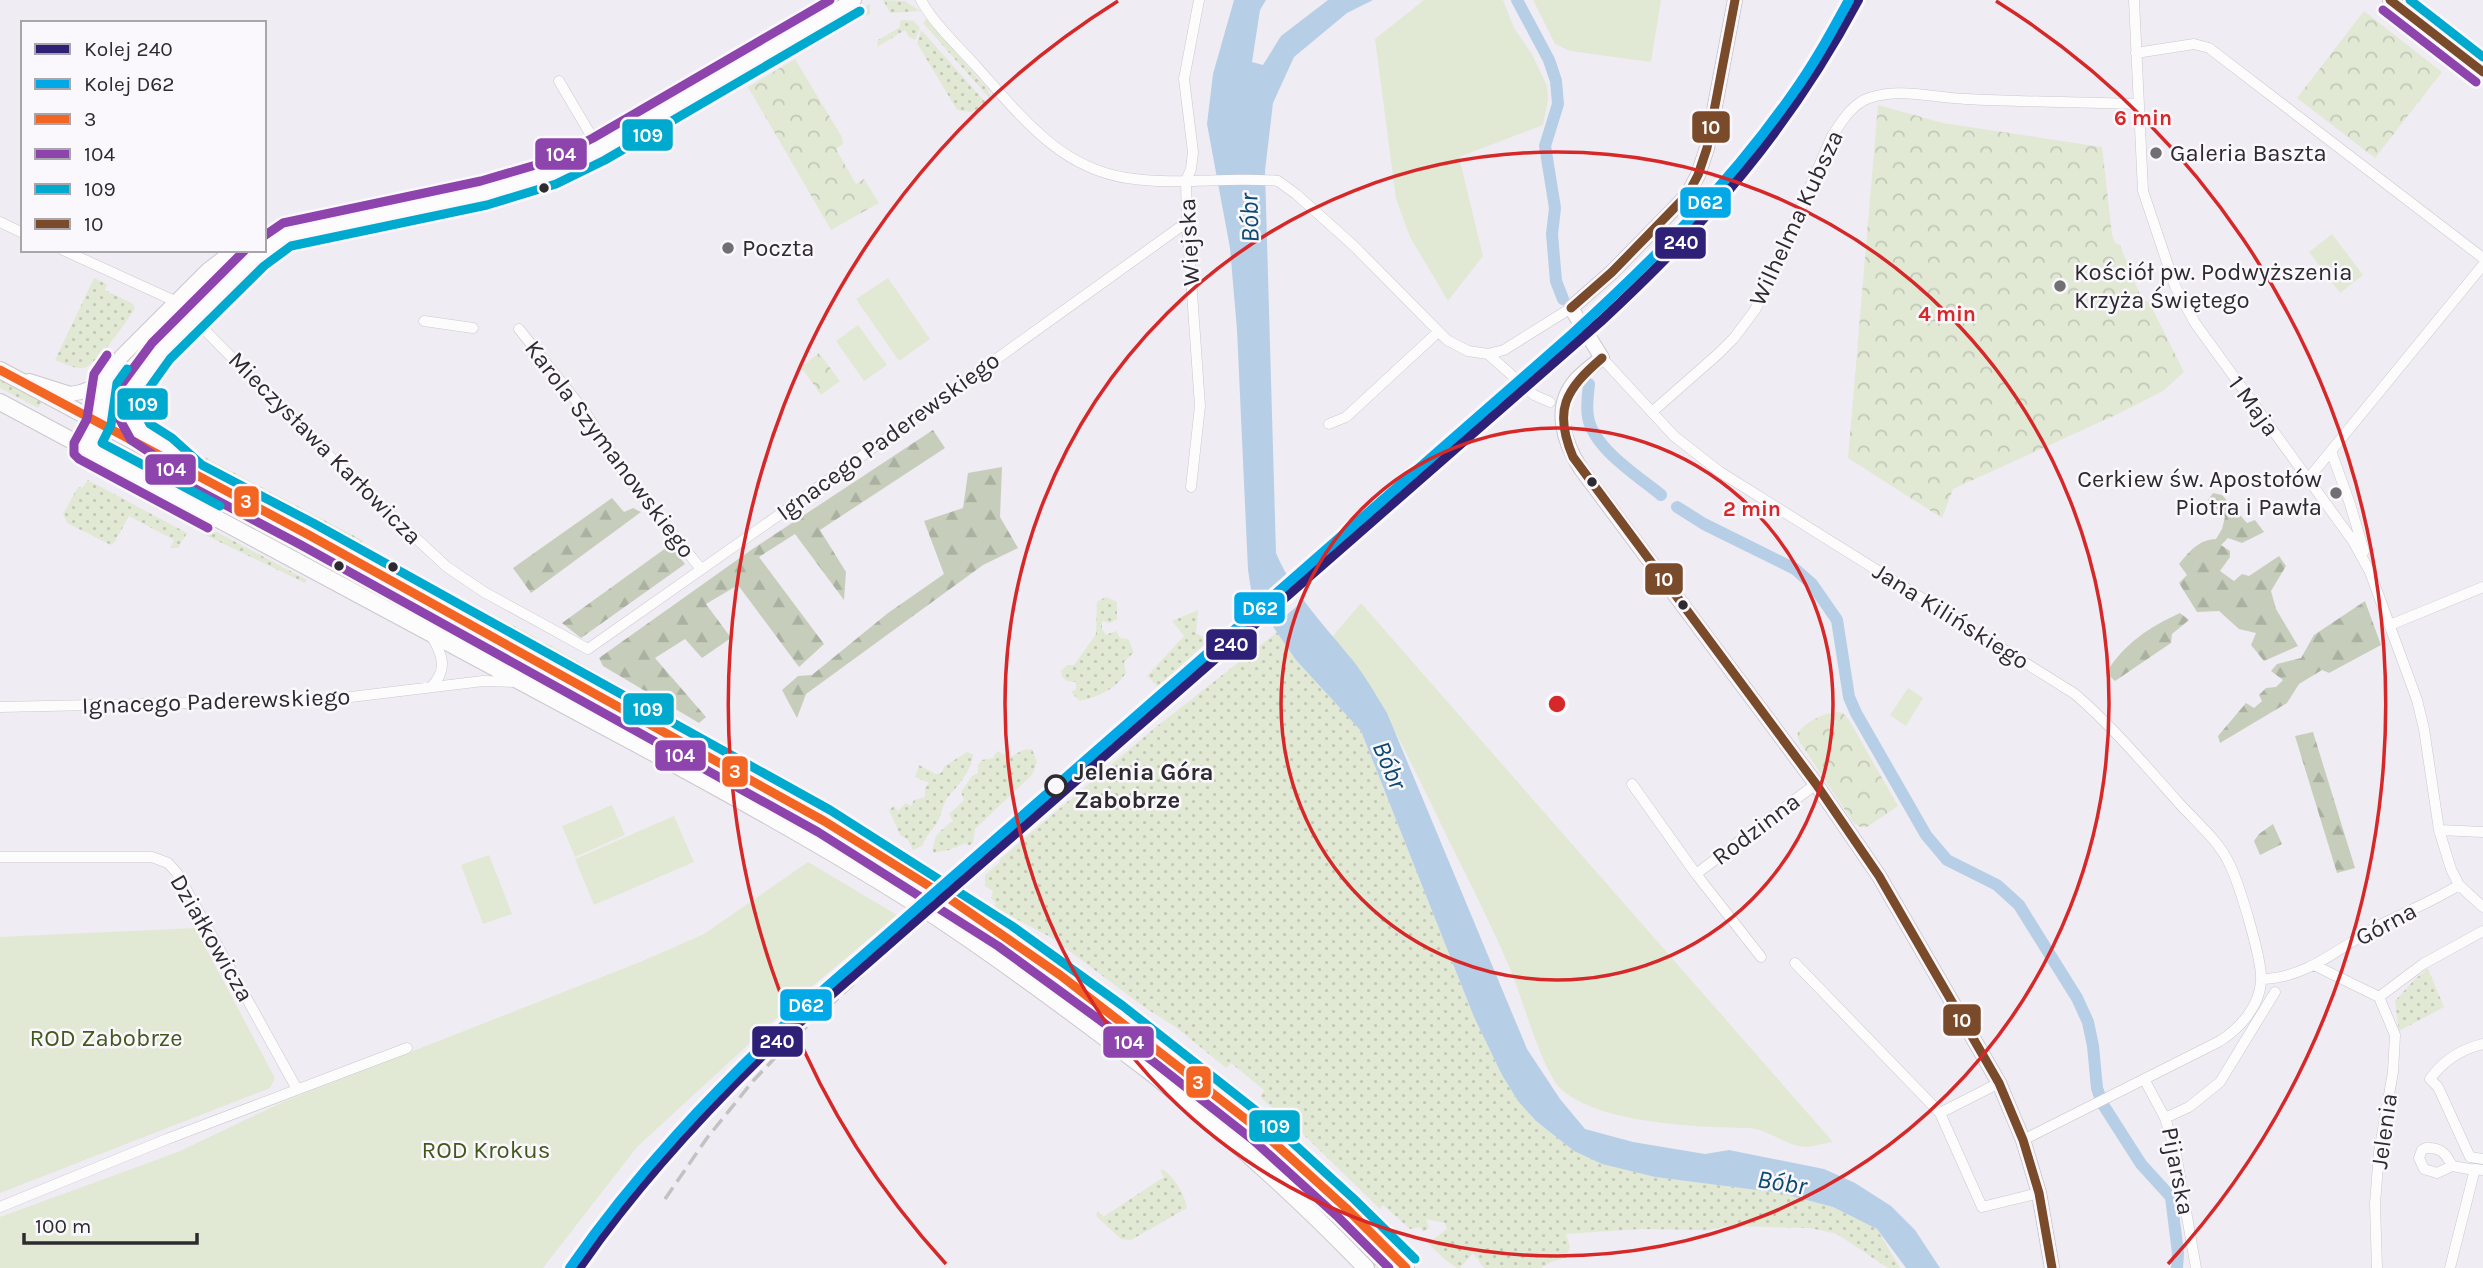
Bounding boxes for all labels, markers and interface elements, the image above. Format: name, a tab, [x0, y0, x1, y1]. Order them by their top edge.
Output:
legend	[21, 21, 266, 252]
text: Kolej 240	[84, 37, 173, 61]
text: Kolej D62	[84, 72, 175, 96]
text: 6 min	[2114, 106, 2172, 130]
text: 3	[84, 107, 96, 131]
line badge: 10	[1691, 110, 1731, 144]
text: 10	[1702, 117, 1720, 139]
line badge: 109	[621, 118, 674, 152]
text: 109	[633, 125, 663, 147]
street label: Wilhelma Kubsza	[1743, 126, 1849, 310]
line badge: 104	[534, 137, 588, 171]
place label: Galeria Baszta	[2170, 139, 2327, 167]
text: 104	[84, 142, 115, 166]
text: 104	[546, 144, 577, 166]
marker: Galeria Baszta	[2148, 145, 2164, 161]
text: 109	[84, 177, 116, 201]
unlabelled marker	[537, 181, 551, 195]
line badge: D62	[1679, 186, 1732, 219]
water label: Bóbr	[1233, 191, 1266, 243]
text: D62	[1687, 192, 1723, 214]
street label: Wiejska	[1173, 197, 1205, 287]
text: 10	[84, 212, 103, 236]
line badge: 240	[1654, 226, 1707, 260]
text: 240	[1664, 232, 1698, 254]
place label: Poczta	[742, 234, 814, 262]
marker: Poczta	[720, 240, 736, 256]
place label: Kościół pw. Podwyższenia Krzyża Świętego	[2074, 258, 2353, 314]
marker: Kościół pw. Podwyższenia Krzyża Świętego	[2052, 278, 2068, 294]
text: 4 min	[1918, 302, 1976, 326]
street label: Karola Szymanowskiego	[519, 335, 701, 563]
street label: Mieczysława Karłowicza	[223, 346, 427, 550]
street label: Ignacego Paderewskiego	[771, 346, 1005, 526]
street label: 1 Maja	[2223, 370, 2285, 442]
line badge: 109	[116, 387, 169, 421]
text: 109	[128, 394, 158, 416]
line badge: 104	[144, 453, 197, 486]
text: 104	[156, 459, 187, 481]
place label: Cerkiew św. Apostołów Piotra i Pawła	[2077, 465, 2322, 521]
unlabelled marker	[1585, 475, 1599, 489]
line badge: 3	[233, 485, 260, 518]
marker: Cerkiew św. Apostołów Piotra i Pawła	[2328, 485, 2344, 501]
text: 3	[240, 491, 252, 513]
text: 2 min	[1723, 497, 1781, 521]
street label: Jana Kilińskiego	[1868, 557, 2034, 675]
unlabelled marker	[332, 559, 346, 573]
unlabelled marker	[386, 560, 400, 574]
line badge: 10	[1644, 562, 1684, 596]
text: 10	[1655, 569, 1673, 591]
line badge: D62	[1233, 591, 1286, 625]
text: D62	[1242, 598, 1278, 620]
unlabelled marker	[1676, 598, 1690, 612]
line badge: 240	[1205, 628, 1258, 661]
text: 240	[1214, 634, 1248, 656]
street label: Ignacego Paderewskiego	[81, 682, 351, 720]
line badge: 109	[622, 692, 675, 726]
centre of rings	[1545, 692, 1569, 716]
text: 109	[633, 699, 663, 721]
water label: Bóbr	[1366, 736, 1414, 795]
line badge: 104	[654, 739, 707, 772]
text: 104	[665, 745, 696, 767]
line badge: 3	[721, 755, 749, 788]
place label: Jelenia Góra Zabobrze	[1074, 758, 1214, 814]
text: 3	[729, 761, 741, 783]
marker: Jelenia Góra Zabobrze	[1045, 775, 1067, 797]
street label: Rodzinna	[1707, 787, 1805, 871]
street label: Działkowicza	[164, 869, 260, 1007]
street label: Górna	[2351, 896, 2421, 952]
line badge: D62	[779, 988, 833, 1022]
text: D62	[788, 995, 824, 1017]
line badge: 10	[1942, 1003, 1982, 1037]
text: 10	[1953, 1010, 1971, 1032]
park label: ROD Zabobrze	[29, 1024, 183, 1052]
line badge: 240	[751, 1025, 804, 1058]
line badge: 104	[1102, 1025, 1155, 1059]
text: 240	[760, 1031, 794, 1053]
text: 104	[1114, 1032, 1145, 1054]
line badge: 3	[1185, 1065, 1212, 1099]
text: 3	[1192, 1072, 1204, 1094]
street label: Jelenia	[2365, 1091, 2403, 1171]
line badge: 109	[1248, 1109, 1301, 1143]
text: 109	[1260, 1116, 1290, 1138]
street label: Pijarska	[2156, 1125, 2200, 1217]
park label: ROD Krokus	[422, 1136, 550, 1164]
water label: Bóbr	[1755, 1163, 1810, 1202]
scale bar	[24, 1202, 198, 1246]
text: 100 m	[35, 1214, 92, 1238]

